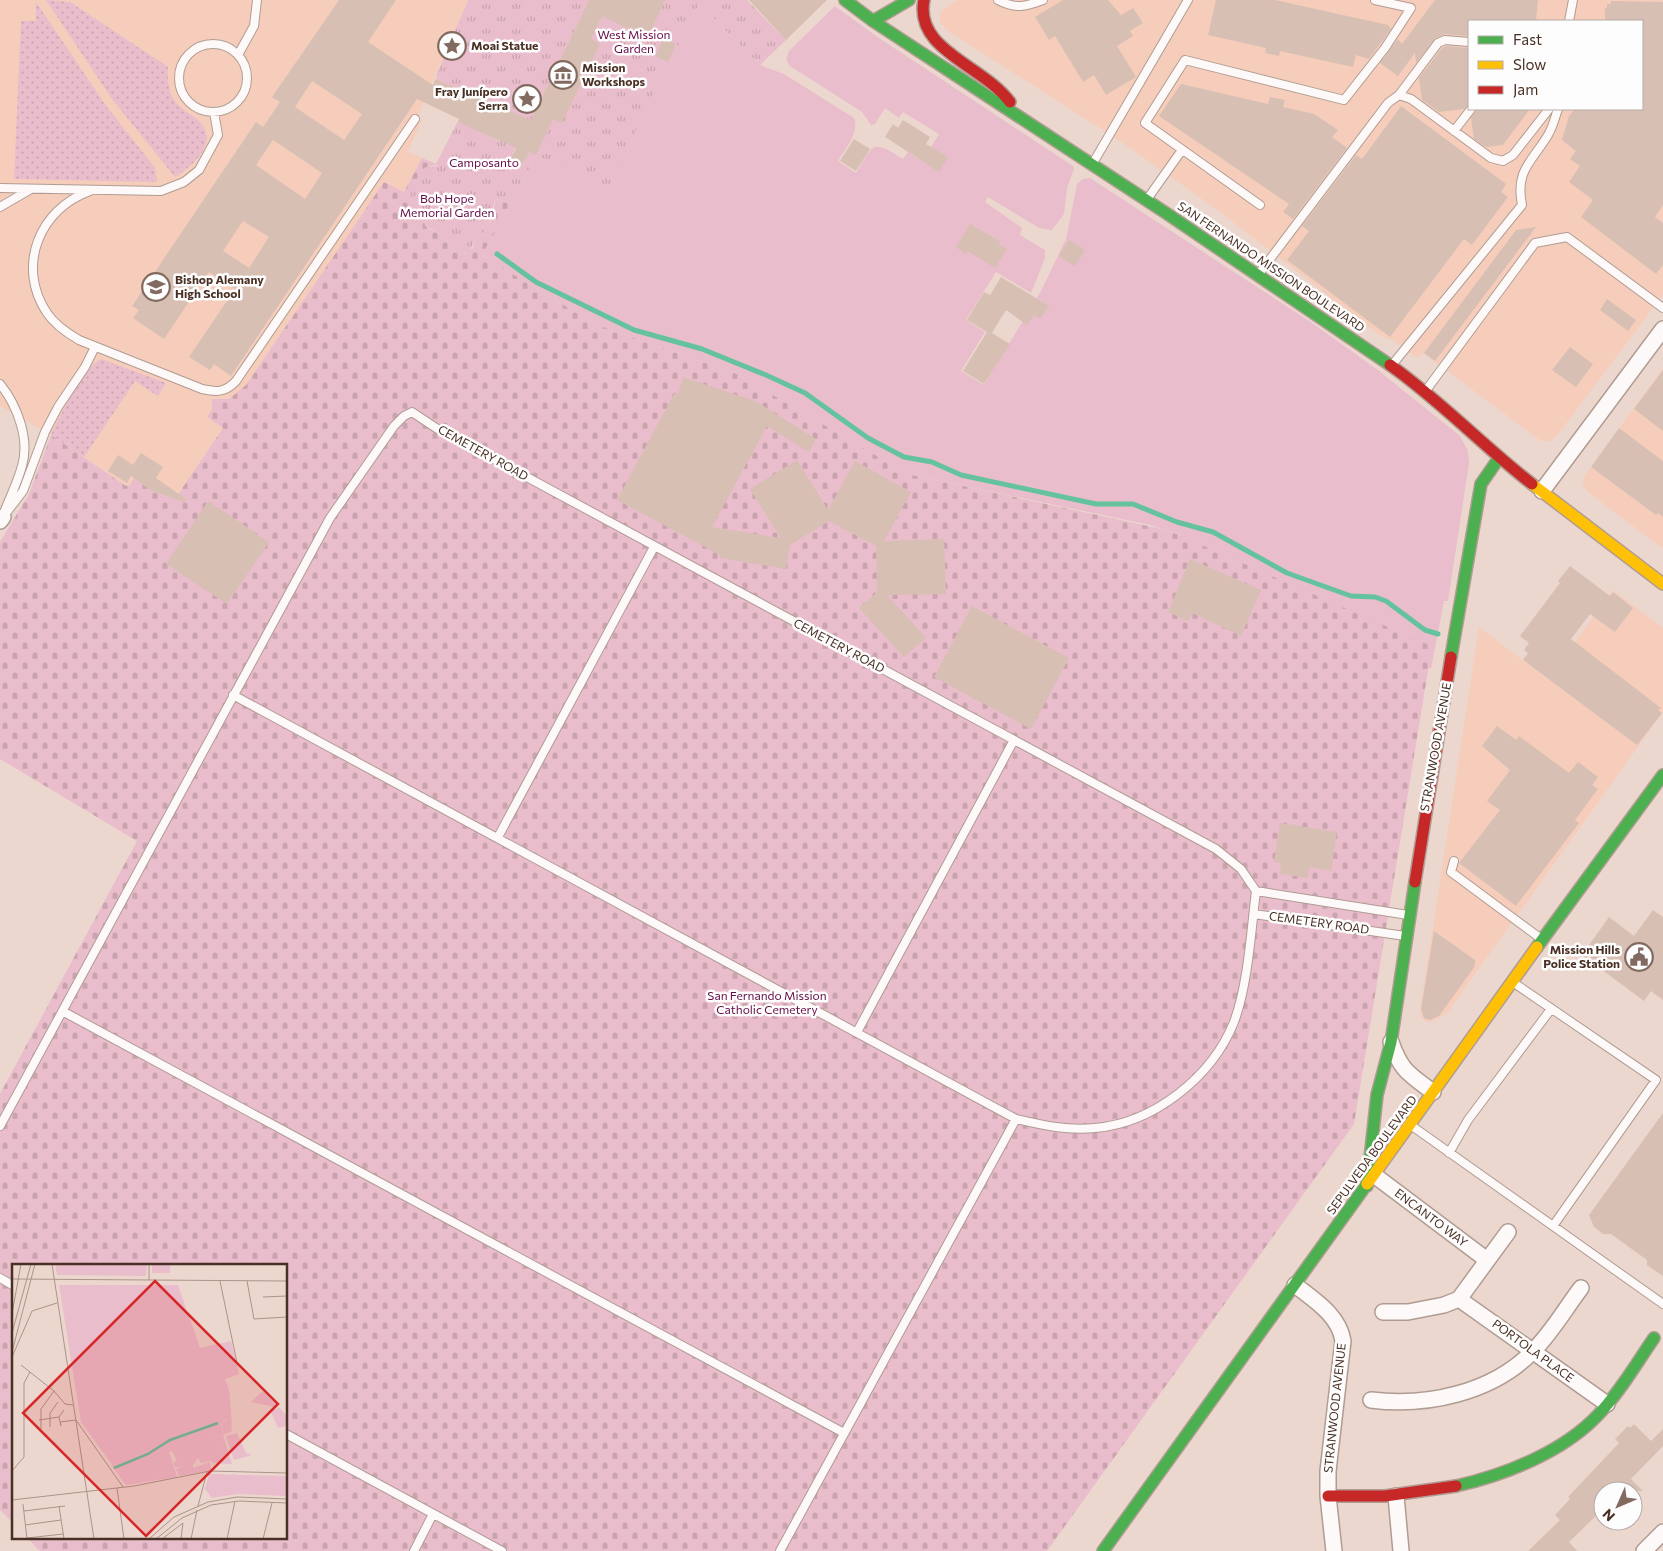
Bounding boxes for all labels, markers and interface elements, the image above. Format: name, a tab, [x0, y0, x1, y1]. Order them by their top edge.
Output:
legend	[1468, 20, 1643, 110]
park label: West Mission Garden	[598, 27, 670, 55]
text: Fast	[1513, 30, 1542, 48]
place icon: Moai Statue	[437, 31, 467, 61]
place label: Moai Statue	[471, 38, 538, 52]
text: Slow	[1513, 55, 1546, 73]
museum icon: Mission Workshops	[548, 60, 578, 90]
place label: Mission Workshops	[582, 60, 645, 88]
text: Jam	[1513, 80, 1538, 98]
place label: Fray Junípero Serra	[435, 84, 508, 112]
place icon: Fray Junípero Serra	[512, 84, 542, 114]
park label: Camposanto	[449, 155, 519, 169]
park label: Bob Hope Memorial Garden	[400, 191, 494, 219]
street label: SAN FERNANDO MISSION BOULEVARD	[1176, 198, 1368, 334]
school or university icon: Bishop Alemany High School	[141, 272, 171, 302]
place label: Bishop Alemany High School	[175, 272, 264, 300]
street label: CEMETERY ROAD	[436, 422, 531, 483]
street label: CEMETERY ROAD	[792, 615, 888, 675]
street label: STRANWOOD AVENUE	[1417, 681, 1453, 812]
street label: CEMETERY ROAD	[1268, 908, 1370, 936]
place label: Mission Hills Police Station	[1543, 942, 1620, 970]
public building icon: Mission Hills Police Station	[1624, 942, 1654, 972]
park label: San Fernando Mission Catholic Cemetery	[707, 988, 827, 1016]
street label: SEPULVEDA BOULEVARD	[1323, 1092, 1419, 1217]
street label: ENCANTO WAY	[1392, 1185, 1471, 1249]
inset map	[12, 1264, 288, 1538]
street label: PORTOLA PLACE	[1490, 1316, 1577, 1384]
street label: STRANWOOD AVENUE	[1320, 1342, 1348, 1473]
north arrow	[1593, 1481, 1643, 1531]
text: N	[1599, 1506, 1618, 1525]

